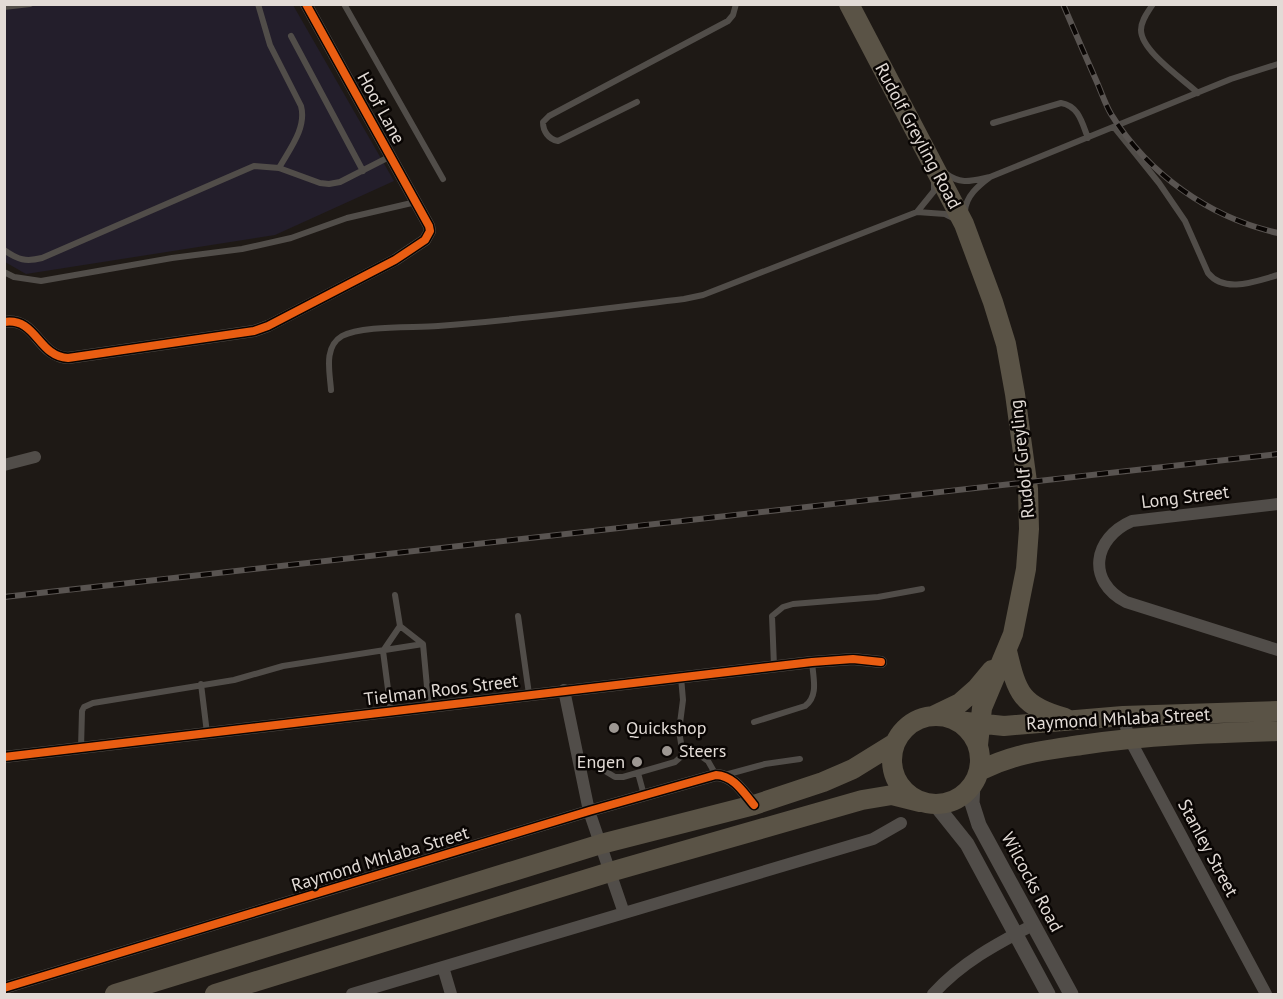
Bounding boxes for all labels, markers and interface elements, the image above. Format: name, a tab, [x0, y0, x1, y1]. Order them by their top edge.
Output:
street label: Rudolf Greyling Road	[870, 59, 967, 213]
street label: Hoof Lane	[352, 68, 411, 148]
street label: Rudolf Greyling	[1004, 399, 1039, 520]
street label: Long Street	[1140, 480, 1230, 513]
street label: Tielman Roos Street	[363, 669, 519, 710]
street label: Raymond Mhlaba Street	[1025, 702, 1211, 735]
place label: Quickshop	[626, 716, 706, 739]
marker: Quickshop	[607, 721, 621, 735]
place label: Steers	[679, 739, 726, 762]
marker: Steers	[660, 744, 674, 758]
place label: Engen	[577, 750, 625, 773]
marker: Engen	[630, 755, 644, 769]
street label: Stanley Street	[1173, 795, 1244, 900]
street label: Raymond Mhlaba Street	[288, 821, 471, 896]
street label: Wilcocks Road	[997, 828, 1068, 936]

